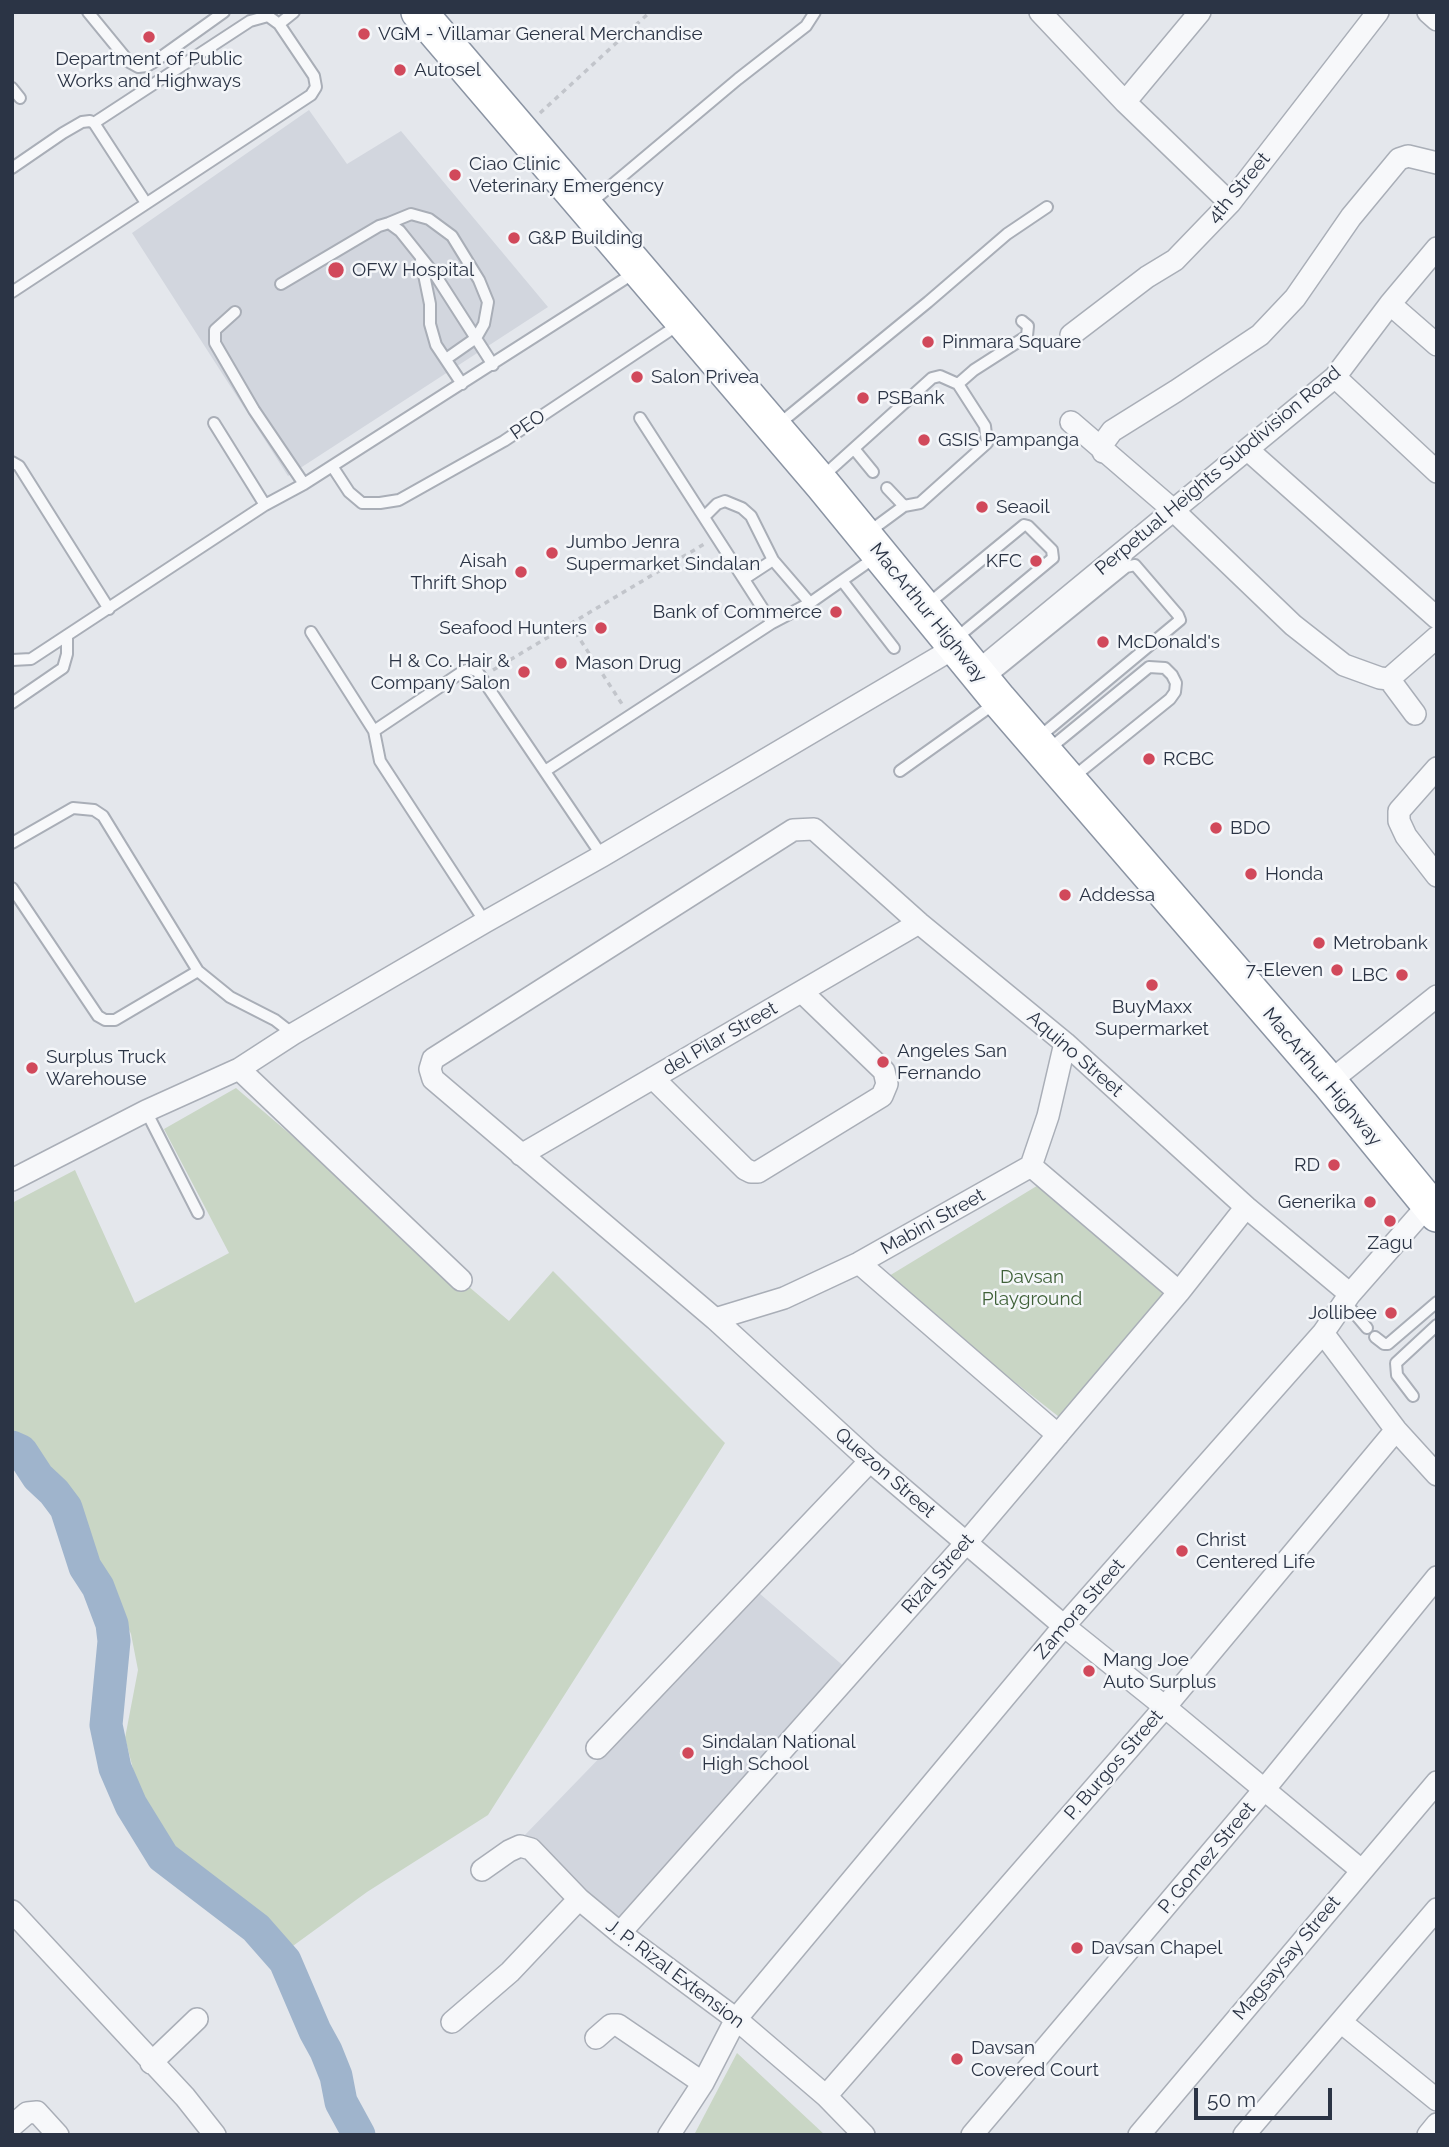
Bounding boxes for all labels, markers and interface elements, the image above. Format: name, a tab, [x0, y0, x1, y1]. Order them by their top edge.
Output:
place label: VGM - Villamar General Merchandise	[378, 23, 703, 45]
marker: VGM - Villamar General Merchandise	[356, 26, 372, 42]
marker: Department of Public Works and Highways	[141, 29, 157, 45]
place label: Department of Public Works and Highways	[55, 48, 243, 92]
place label: Autosel	[414, 59, 481, 81]
marker: Autosel	[392, 62, 408, 78]
street label: 4th Street	[1203, 148, 1275, 228]
place label: Ciao Clinic Veterinary Emergency	[469, 153, 664, 197]
marker: Ciao Clinic Veterinary Emergency	[447, 167, 463, 183]
place label: G&P Building	[528, 227, 643, 249]
marker: G&P Building	[506, 230, 522, 246]
place label: OFW Hospital	[352, 259, 474, 281]
marker: OFW Hospital	[326, 260, 346, 280]
place label: Pinmara Square	[942, 331, 1081, 353]
marker: Pinmara Square	[920, 334, 936, 350]
street label: Perpetual Heights Subdivision Road	[1091, 362, 1345, 580]
place label: Salon Privea	[651, 366, 759, 388]
marker: Salon Privea	[629, 369, 645, 385]
place label: PSBank	[877, 387, 945, 409]
marker: PSBank	[855, 390, 871, 406]
street label: PEO	[506, 405, 550, 445]
place label: GSIS Pampanga	[938, 429, 1079, 451]
marker: GSIS Pampanga	[916, 432, 932, 448]
place label: Seaoil	[996, 496, 1050, 518]
marker: Seaoil	[974, 499, 990, 515]
place label: Jumbo Jenra Supermarket Sindalan	[566, 531, 760, 575]
street label: MacArthur Highway	[865, 538, 991, 688]
marker: Jumbo Jenra Supermarket Sindalan	[544, 545, 560, 561]
place label: Aisah Thrift Shop	[410, 550, 507, 594]
place label: KFC	[986, 550, 1022, 572]
marker: KFC	[1028, 553, 1044, 569]
marker: Aisah Thrift Shop	[513, 564, 529, 580]
place label: Bank of Commerce	[652, 601, 822, 623]
marker: Bank of Commerce	[828, 604, 844, 620]
place label: Seafood Hunters	[439, 617, 587, 639]
marker: Seafood Hunters	[593, 620, 609, 636]
place label: McDonald's	[1117, 631, 1220, 653]
marker: McDonald's	[1095, 634, 1111, 650]
place label: H & Co. Hair & Company Salon	[371, 650, 510, 694]
place label: Mason Drug	[575, 652, 682, 674]
marker: Mason Drug	[553, 655, 569, 671]
marker: H & Co. Hair & Company Salon	[516, 664, 532, 680]
place label: RCBC	[1163, 748, 1214, 770]
marker: RCBC	[1141, 751, 1157, 767]
place label: BDO	[1230, 817, 1271, 839]
marker: BDO	[1208, 820, 1224, 836]
place label: Honda	[1265, 863, 1323, 885]
marker: Honda	[1243, 866, 1259, 882]
place label: Addessa	[1079, 884, 1155, 906]
marker: Addessa	[1057, 887, 1073, 903]
place label: Metrobank	[1333, 932, 1428, 954]
marker: Metrobank	[1311, 935, 1327, 951]
place label: 7-Eleven	[1246, 959, 1323, 981]
marker: 7-Eleven	[1329, 962, 1345, 978]
place label: LBC	[1351, 964, 1388, 986]
marker: LBC	[1394, 967, 1410, 983]
marker: BuyMaxx Supermarket	[1144, 977, 1160, 993]
place label: BuyMaxx Supermarket	[1095, 996, 1209, 1040]
street label: del Pilar Street	[659, 997, 781, 1081]
street label: MacArthur Highway	[1258, 1003, 1386, 1151]
street label: Aquino Street	[1022, 1006, 1128, 1102]
place label: Angeles San Fernando	[897, 1040, 1007, 1084]
place label: Surplus Truck Warehouse	[46, 1046, 166, 1090]
marker: Angeles San Fernando	[875, 1054, 891, 1070]
marker: Surplus Truck Warehouse	[24, 1060, 40, 1076]
place label: RD	[1294, 1154, 1320, 1176]
marker: RD	[1326, 1157, 1342, 1173]
street label: Mabini Street	[877, 1184, 989, 1260]
place label: Generika	[1278, 1191, 1356, 1213]
marker: Generika	[1362, 1194, 1378, 1210]
marker: Zagu	[1382, 1213, 1398, 1229]
place label: Zagu	[1367, 1232, 1413, 1254]
park label: Davsan Playground	[982, 1266, 1082, 1310]
place label: Jollibee	[1308, 1302, 1377, 1324]
marker: Jollibee	[1383, 1305, 1399, 1321]
street label: Quezon Street	[830, 1423, 940, 1523]
street label: Rizal Street	[897, 1529, 979, 1619]
place label: Christ Centered Life	[1196, 1529, 1315, 1573]
marker: Christ Centered Life	[1174, 1543, 1190, 1559]
street label: Zamora Street	[1030, 1554, 1130, 1664]
place label: Mang Joe Auto Surplus	[1103, 1649, 1216, 1693]
marker: Mang Joe Auto Surplus	[1081, 1663, 1097, 1679]
street label: P. Burgos Street	[1060, 1705, 1168, 1825]
place label: Sindalan National High School	[702, 1731, 856, 1775]
marker: Sindalan National High School	[680, 1745, 696, 1761]
street label: P. Gomez Street	[1154, 1798, 1260, 1918]
street label: Magsaysay Street	[1228, 1891, 1346, 2025]
street label: J. P. Rizal Extension	[601, 1915, 749, 2033]
place label: Davsan Chapel	[1091, 1937, 1222, 1959]
marker: Davsan Chapel	[1069, 1940, 1085, 1956]
place label: Davsan Covered Court	[971, 2037, 1099, 2081]
marker: Davsan Covered Court	[949, 2051, 965, 2067]
scale bar	[1197, 2074, 1335, 2118]
text: 50 m	[1207, 2087, 1256, 2112]

